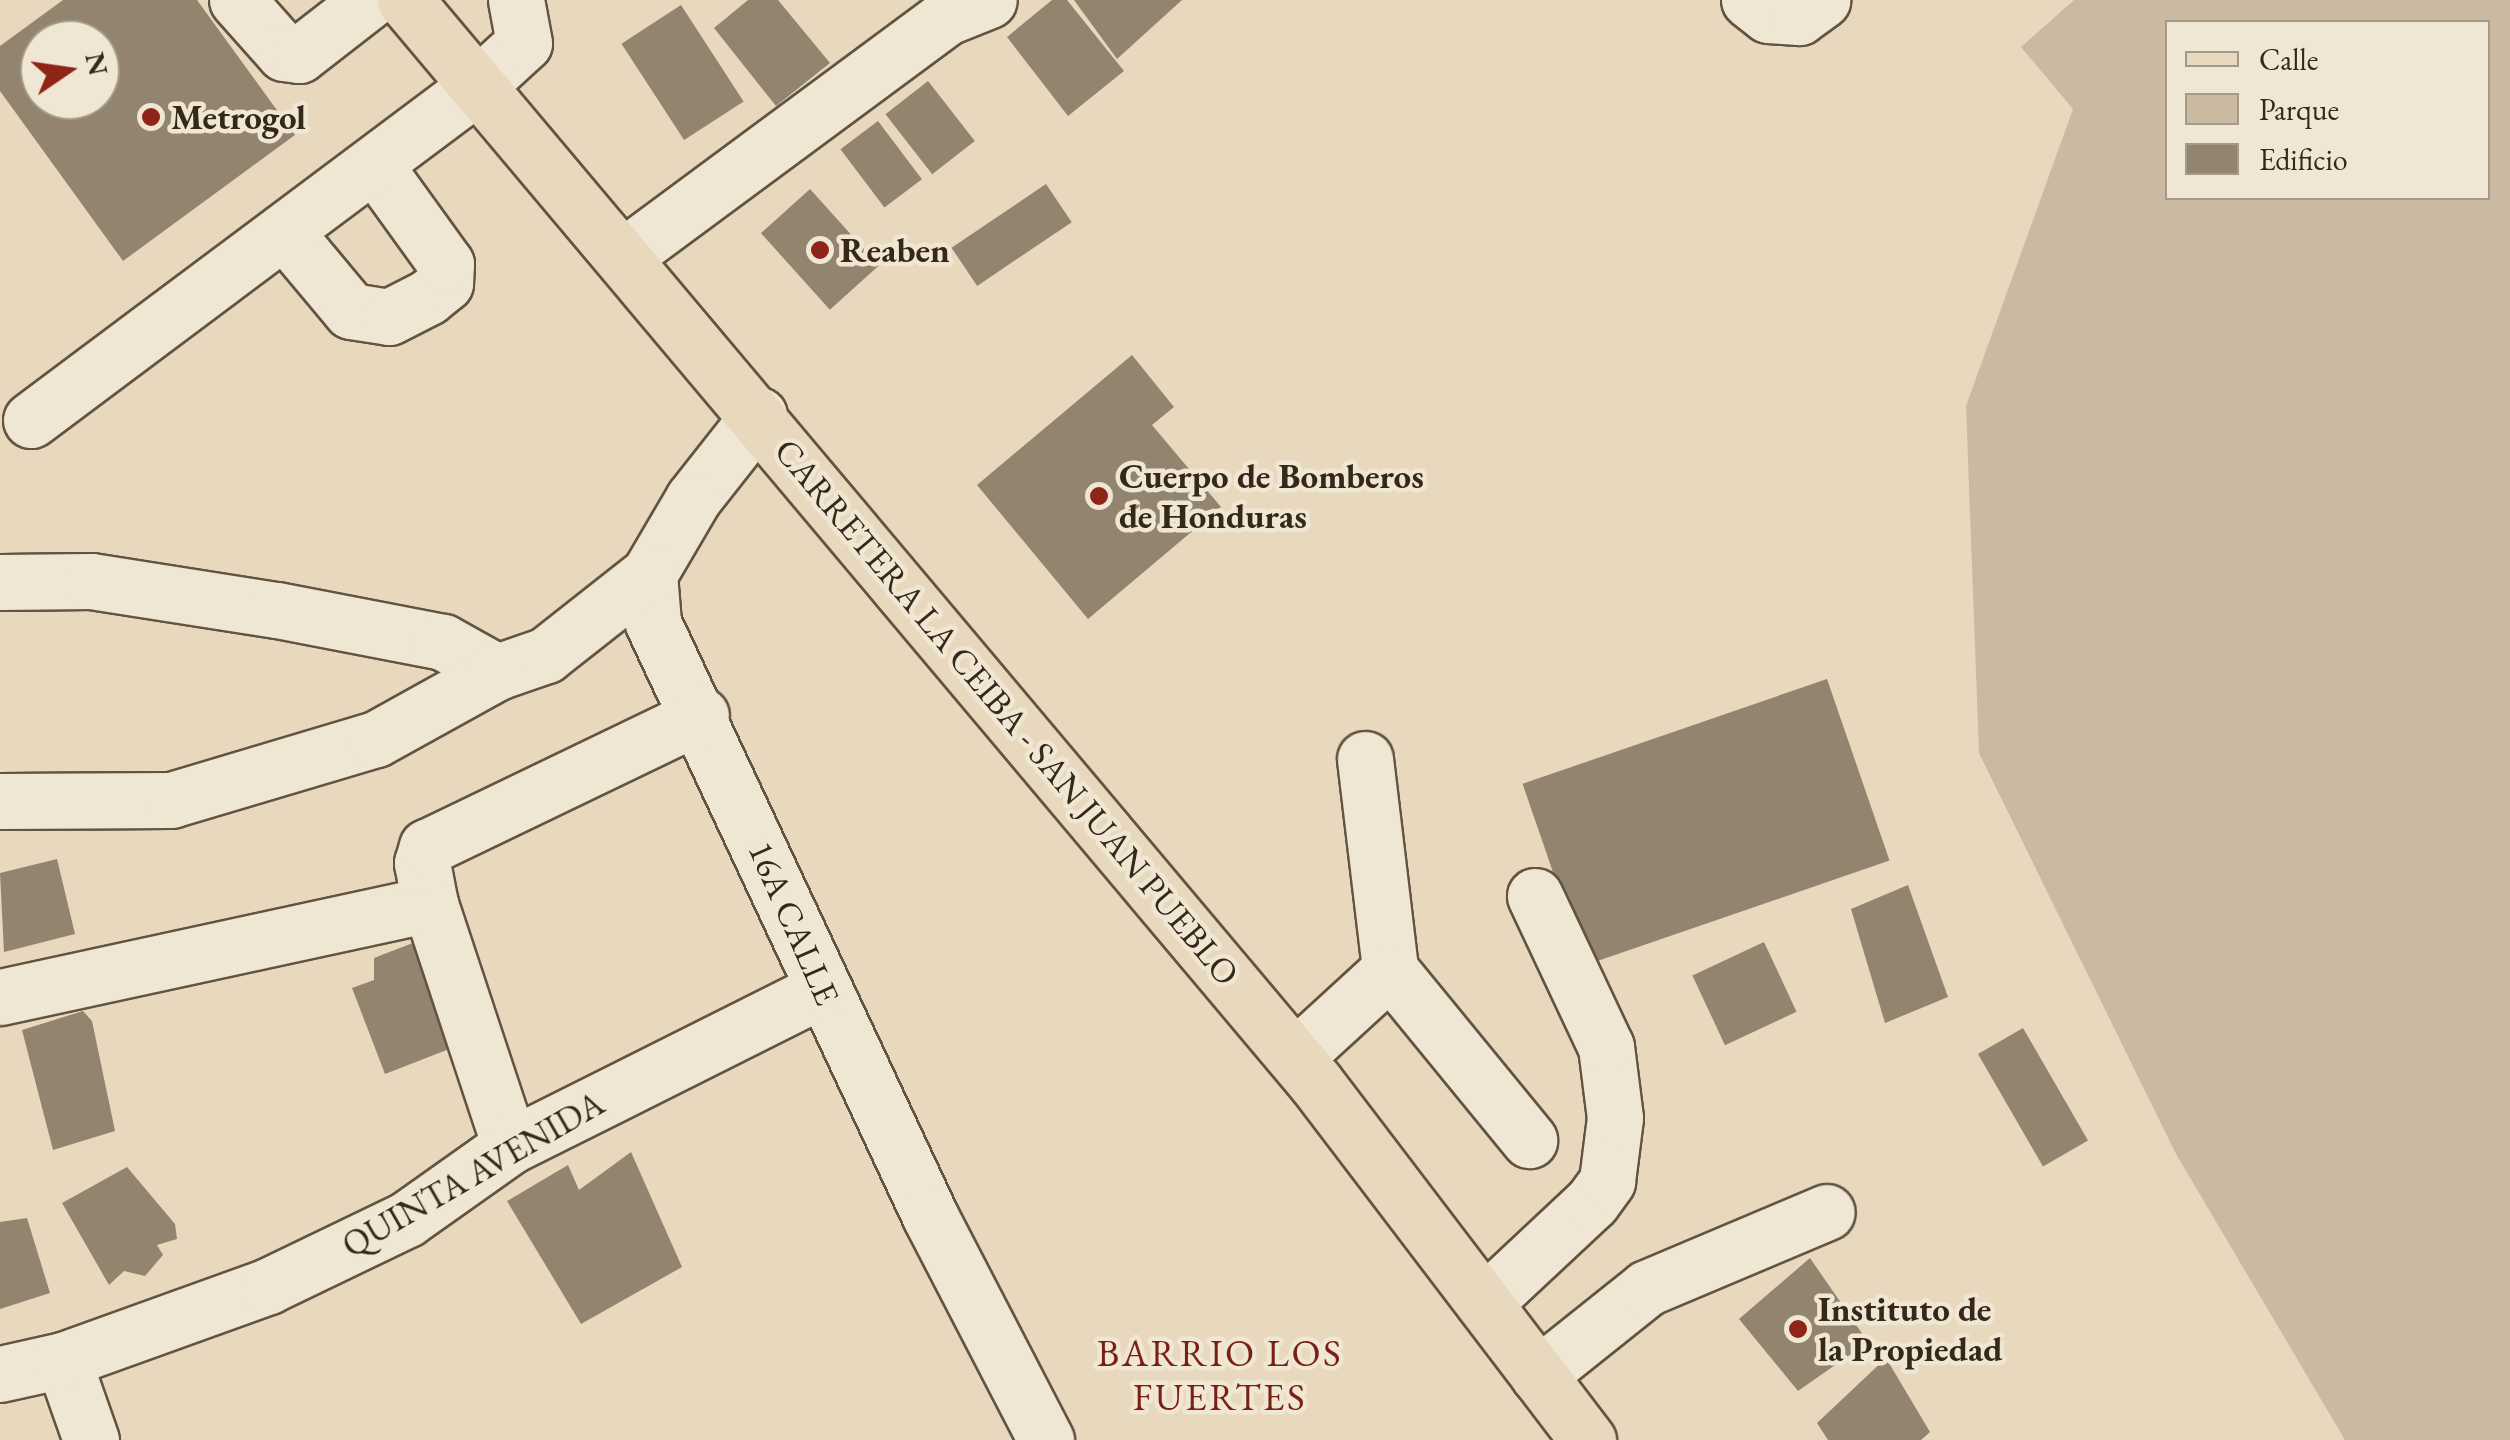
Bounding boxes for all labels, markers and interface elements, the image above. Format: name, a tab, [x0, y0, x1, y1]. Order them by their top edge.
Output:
north arrow	[20, 20, 120, 120]
legend	[2165, 20, 2490, 200]
text: Calle	[2259, 40, 2318, 79]
text: N	[77, 49, 117, 79]
text: Parque	[2259, 90, 2339, 129]
place label: Metrogol	[171, 96, 306, 138]
marker: Metrogol	[140, 106, 162, 128]
text: Edificio	[2259, 140, 2348, 179]
place label: Reaben	[840, 229, 950, 271]
marker: Reaben	[809, 239, 831, 261]
street label: CARRETERA LA CEIBA - SAN JUAN PUEBLO	[766, 430, 1248, 994]
place label: Cuerpo de Bomberos de Honduras	[1119, 455, 1424, 537]
marker: Cuerpo de Bomberos de Honduras	[1088, 485, 1110, 507]
street label: 16A CALLE	[739, 835, 849, 1011]
street label: QUINTA AVENIDA	[334, 1082, 612, 1266]
place label: Instituto de la Propiedad	[1818, 1288, 2003, 1370]
marker: Instituto de la Propiedad	[1787, 1318, 1809, 1340]
district label: BARRIO LOS FUERTES	[1097, 1330, 1343, 1420]

